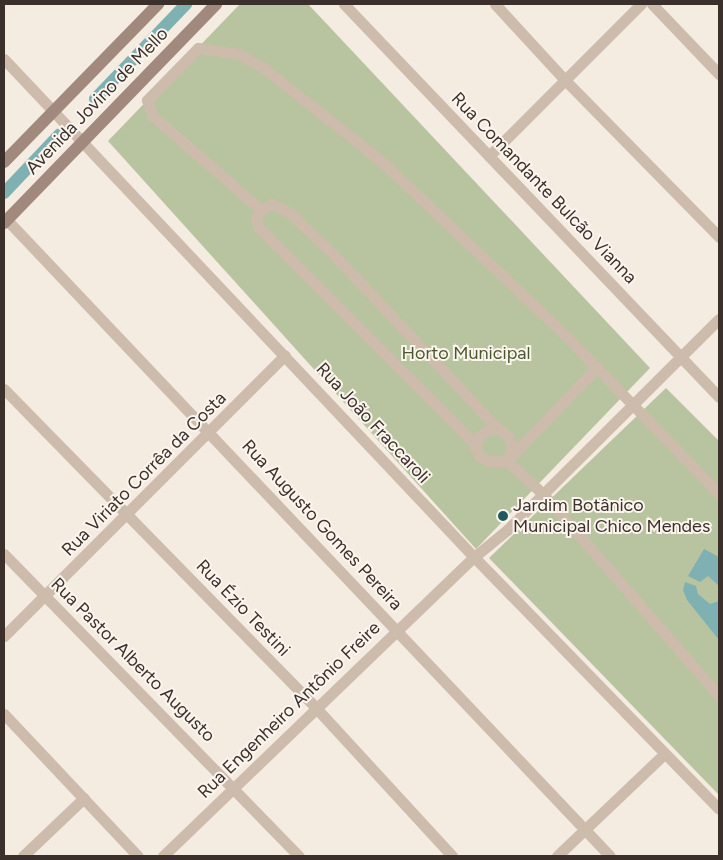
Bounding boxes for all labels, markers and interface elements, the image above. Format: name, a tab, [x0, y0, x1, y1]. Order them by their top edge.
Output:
street label: Avenida Jovino de Mello	[21, 23, 173, 179]
street label: Rua Comandante Bulcão Vianna	[447, 88, 641, 288]
park label: Horto Municipal	[402, 342, 530, 364]
street label: Rua João Fraccaroli	[312, 358, 434, 488]
street label: Rua Viriato Corrêa da Costa	[57, 387, 231, 561]
street label: Rua Augusto Gomes Pereira	[237, 435, 407, 615]
place label: Jardim Botânico Municipal Chico Mendes	[513, 495, 710, 538]
marker: Jardim Botânico Municipal Chico Mendes	[497, 510, 509, 522]
street label: Rua Ézio Testini	[192, 555, 294, 661]
street label: Rua Pastor Alberto Augusto	[46, 573, 220, 747]
street label: Rua Engenheiro Antônio Freire	[193, 617, 385, 803]

